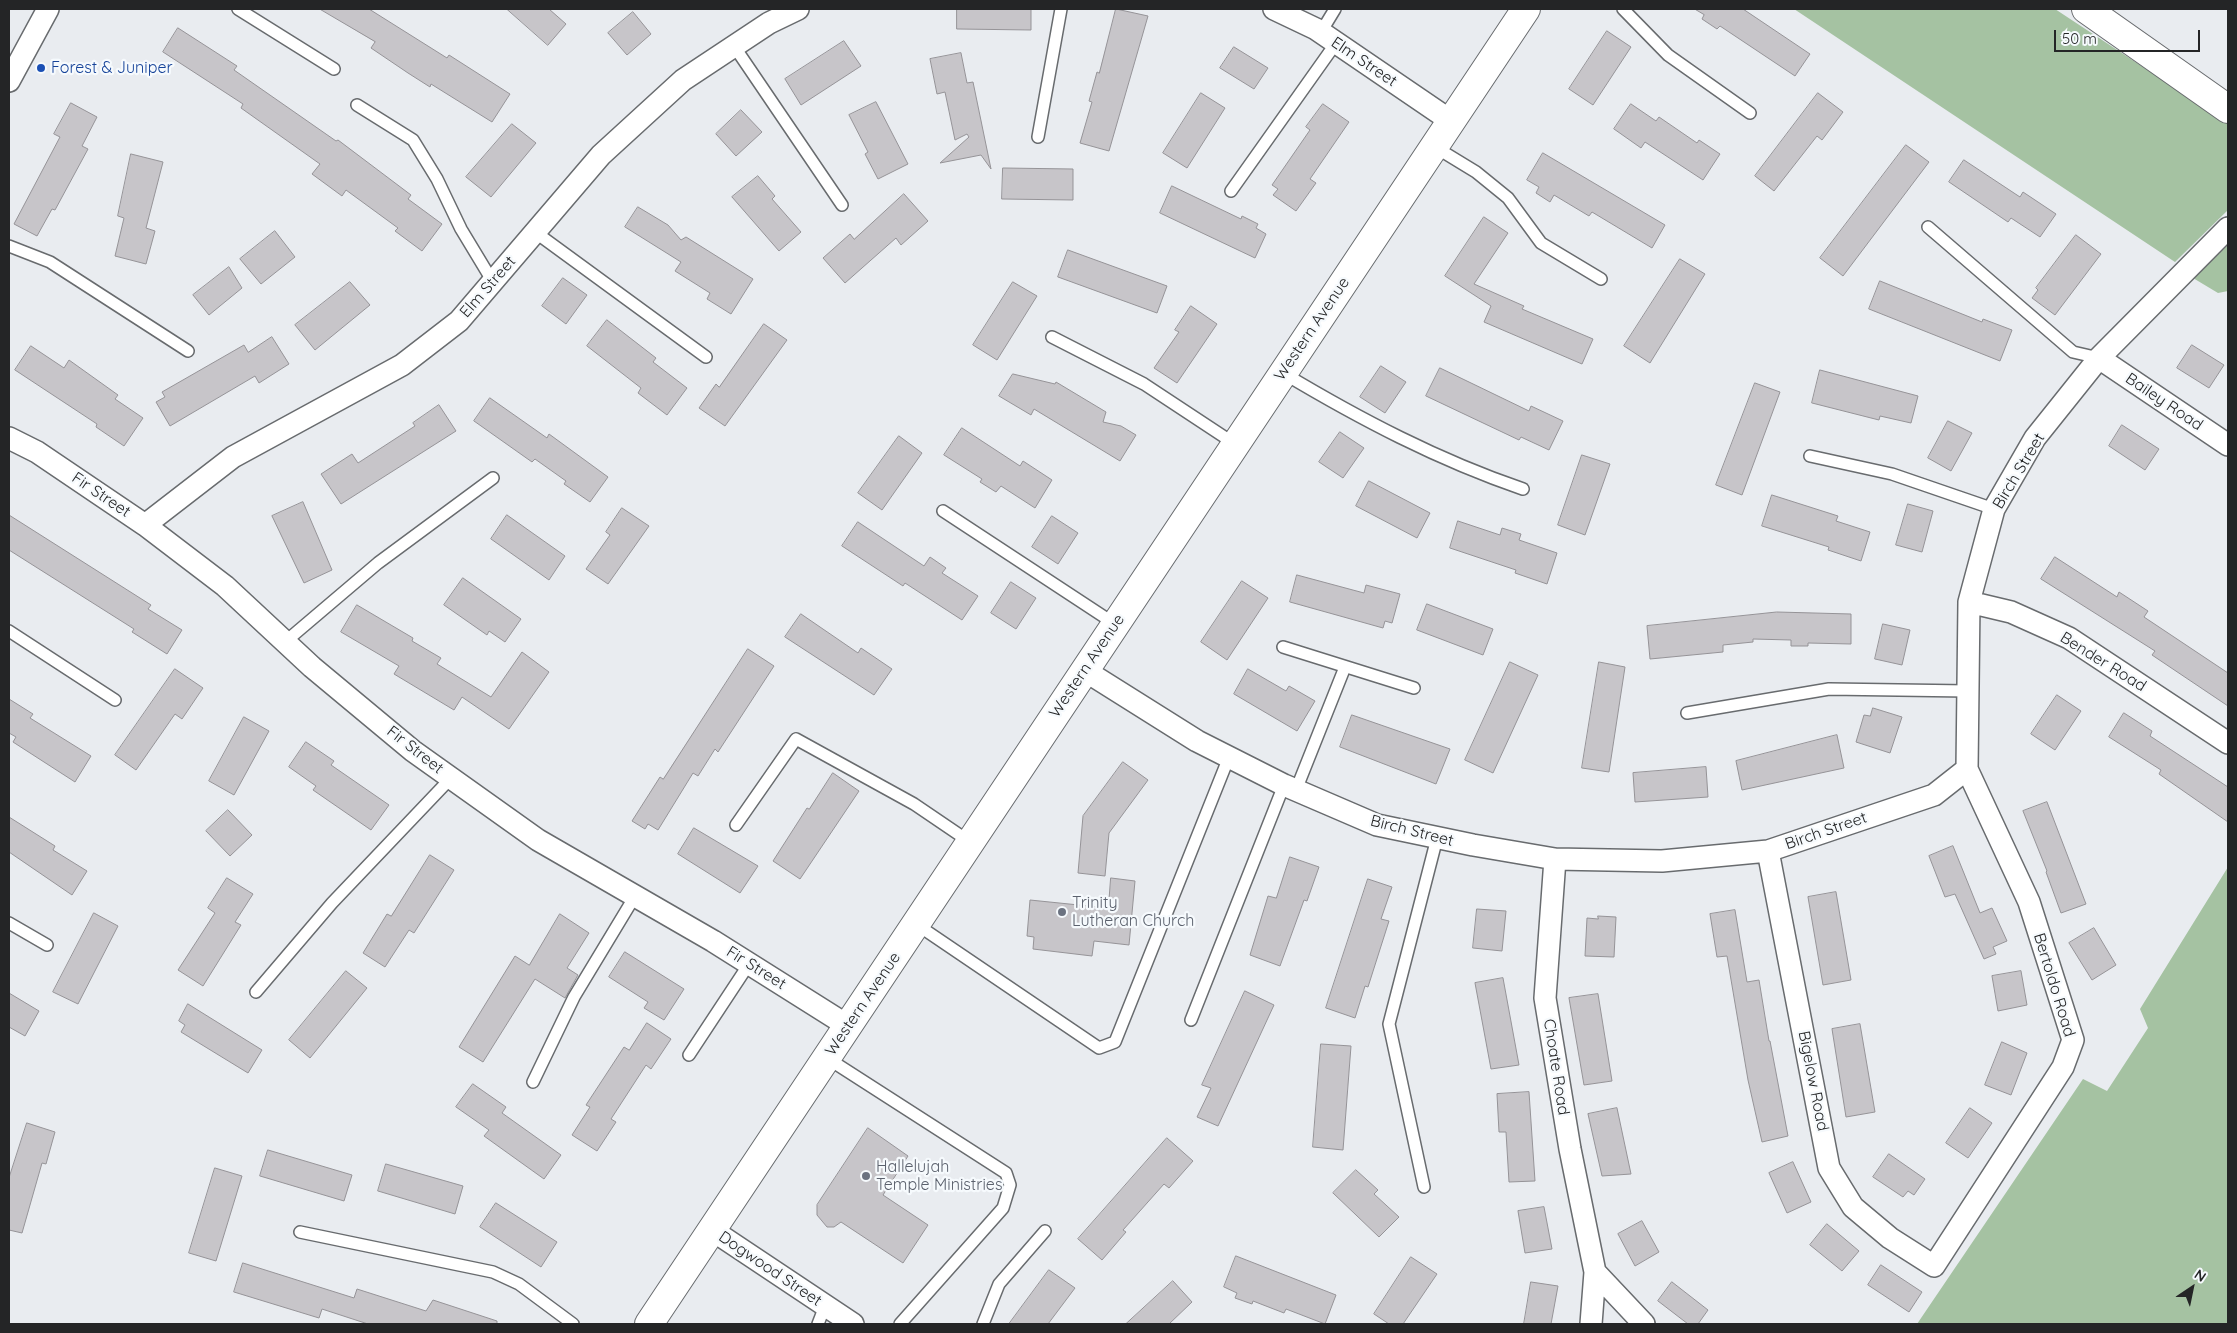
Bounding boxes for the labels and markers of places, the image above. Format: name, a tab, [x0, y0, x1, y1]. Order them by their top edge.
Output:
place label: Forest & Juniper	[51, 58, 173, 78]
marker: Forest & Juniper	[35, 62, 47, 74]
place label: Trinity Lutheran Church	[1072, 893, 1194, 931]
marker: Trinity Lutheran Church	[1056, 906, 1068, 918]
place label: Hallelujah Temple Ministries	[876, 1157, 1002, 1195]
marker: Hallelujah Temple Ministries	[860, 1170, 872, 1182]

